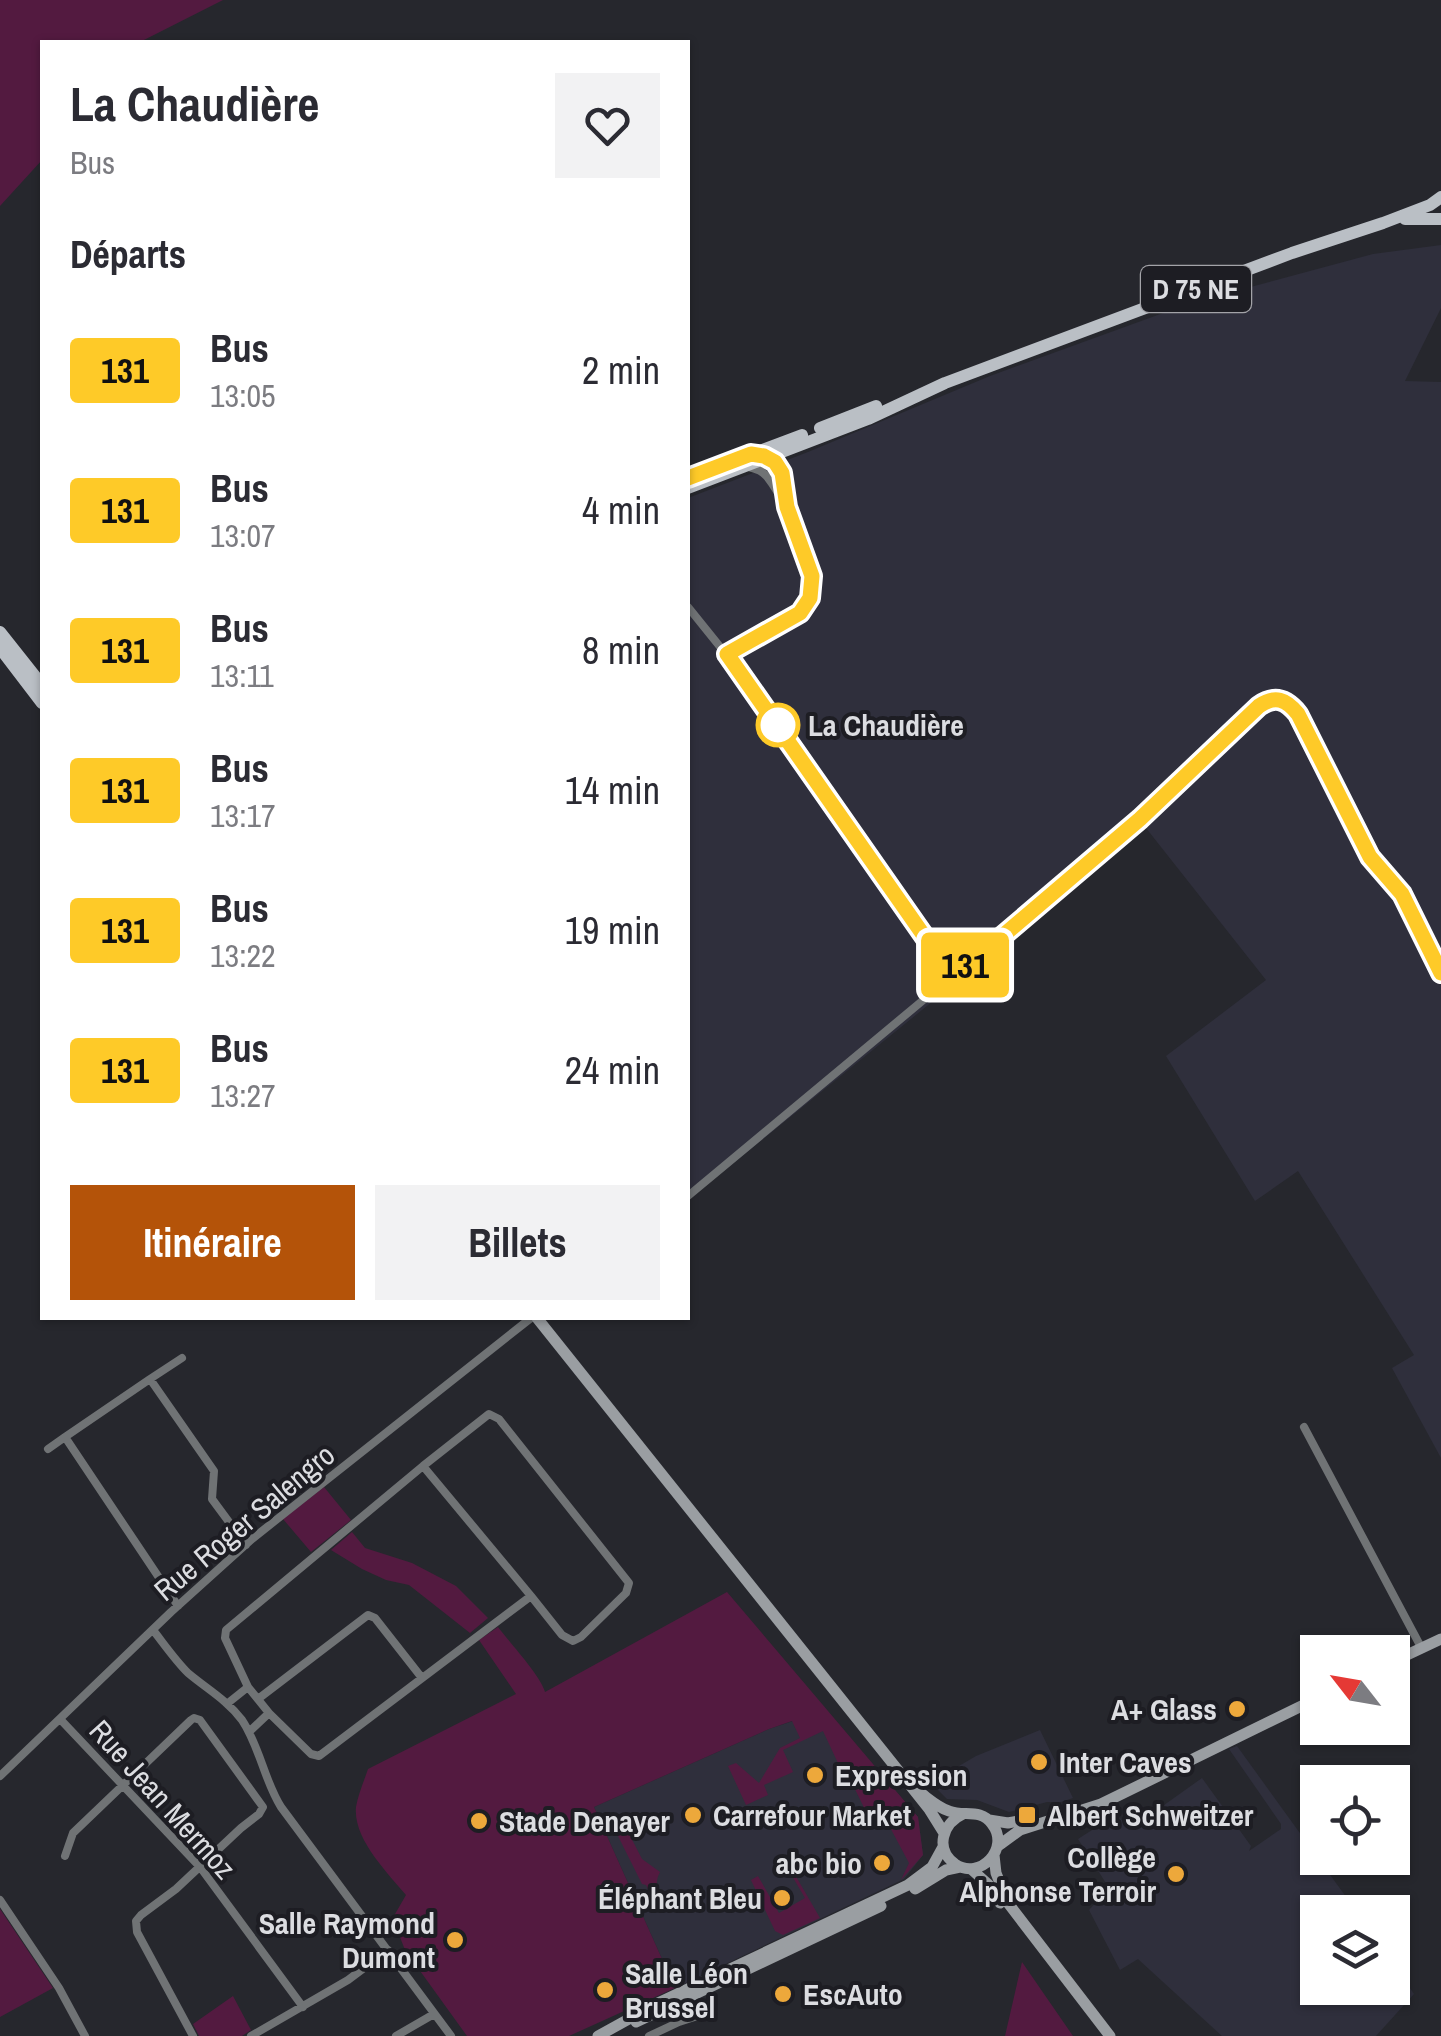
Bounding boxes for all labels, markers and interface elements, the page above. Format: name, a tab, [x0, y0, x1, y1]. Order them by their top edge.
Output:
text: La Chaudière	[70, 71, 319, 136]
button: heart	[555, 73, 660, 178]
text: Bus	[70, 141, 115, 184]
text: Départs	[70, 229, 186, 280]
road number: D 75 NE	[1141, 266, 1251, 312]
text: Bus	[210, 323, 269, 374]
text: 2 min	[582, 345, 660, 396]
text: 131	[101, 347, 149, 394]
text: 13:05	[210, 374, 276, 417]
text: Bus	[210, 463, 269, 514]
text: 4 min	[582, 485, 660, 536]
text: 131	[101, 487, 149, 534]
text: 13:07	[210, 514, 276, 557]
text: Bus	[210, 603, 269, 654]
text: 8 min	[582, 625, 660, 676]
text: 131	[101, 627, 149, 674]
text: 13:11	[210, 654, 274, 697]
marker: La Chaudière	[757, 704, 799, 746]
place label: La Chaudière	[808, 705, 964, 745]
text: Bus	[210, 743, 269, 794]
text: 14 min	[565, 765, 660, 816]
text: 131	[101, 767, 149, 814]
text: 13:17	[210, 794, 276, 837]
text: Bus	[210, 883, 269, 934]
text: 19 min	[565, 905, 660, 956]
text: 131	[101, 907, 149, 954]
line badge: 131	[908, 932, 1022, 998]
text: 13:22	[210, 934, 276, 977]
text: 131	[941, 942, 989, 989]
text: Bus	[210, 1023, 269, 1074]
text: 24 min	[565, 1045, 660, 1096]
text: 131	[101, 1047, 149, 1094]
text: 13:27	[210, 1074, 276, 1117]
button: Itinéraire	[70, 1185, 355, 1300]
button: Billets	[375, 1185, 660, 1300]
street label: Rue Roger Salengro	[145, 1435, 343, 1609]
north arrow	[1300, 1635, 1410, 1745]
map controls	[1300, 1635, 1410, 2005]
place label: A+ Glass	[1111, 1689, 1217, 1729]
marker: A+ Glass	[1226, 1698, 1248, 1720]
street label: Rue Jean Mermoz	[81, 1711, 245, 1887]
place label: Inter Caves	[1059, 1742, 1192, 1782]
marker: Inter Caves	[1028, 1751, 1050, 1773]
place label: Expression	[835, 1755, 968, 1795]
marker: Expression	[804, 1764, 826, 1786]
button: locate	[1300, 1765, 1410, 1875]
place label: Carrefour Market	[713, 1795, 911, 1835]
place label: Albert Schweitzer	[1047, 1795, 1254, 1835]
place label: Stade Denayer	[499, 1801, 670, 1841]
marker: Carrefour Market	[682, 1804, 704, 1826]
marker: Albert Schweitzer	[1016, 1804, 1038, 1826]
marker: Stade Denayer	[468, 1810, 490, 1832]
place label: Collège Alphonse Terroir	[960, 1837, 1156, 1911]
place label: abc bio	[776, 1843, 862, 1883]
marker: abc bio	[871, 1852, 893, 1874]
marker: Collège Alphonse Terroir	[1165, 1863, 1187, 1885]
place label: Éléphant Bleu	[598, 1878, 762, 1918]
marker: Éléphant Bleu	[771, 1887, 793, 1909]
button: layers	[1300, 1895, 1410, 2005]
place label: Salle Raymond Dumont	[259, 1903, 435, 1977]
marker: Salle Raymond Dumont	[444, 1929, 466, 1951]
place label: Salle Léon Brussel	[625, 1953, 748, 2027]
place label: EscAuto	[803, 1974, 903, 2014]
marker: Salle Léon Brussel	[594, 1979, 616, 2001]
marker: EscAuto	[772, 1983, 794, 2005]

